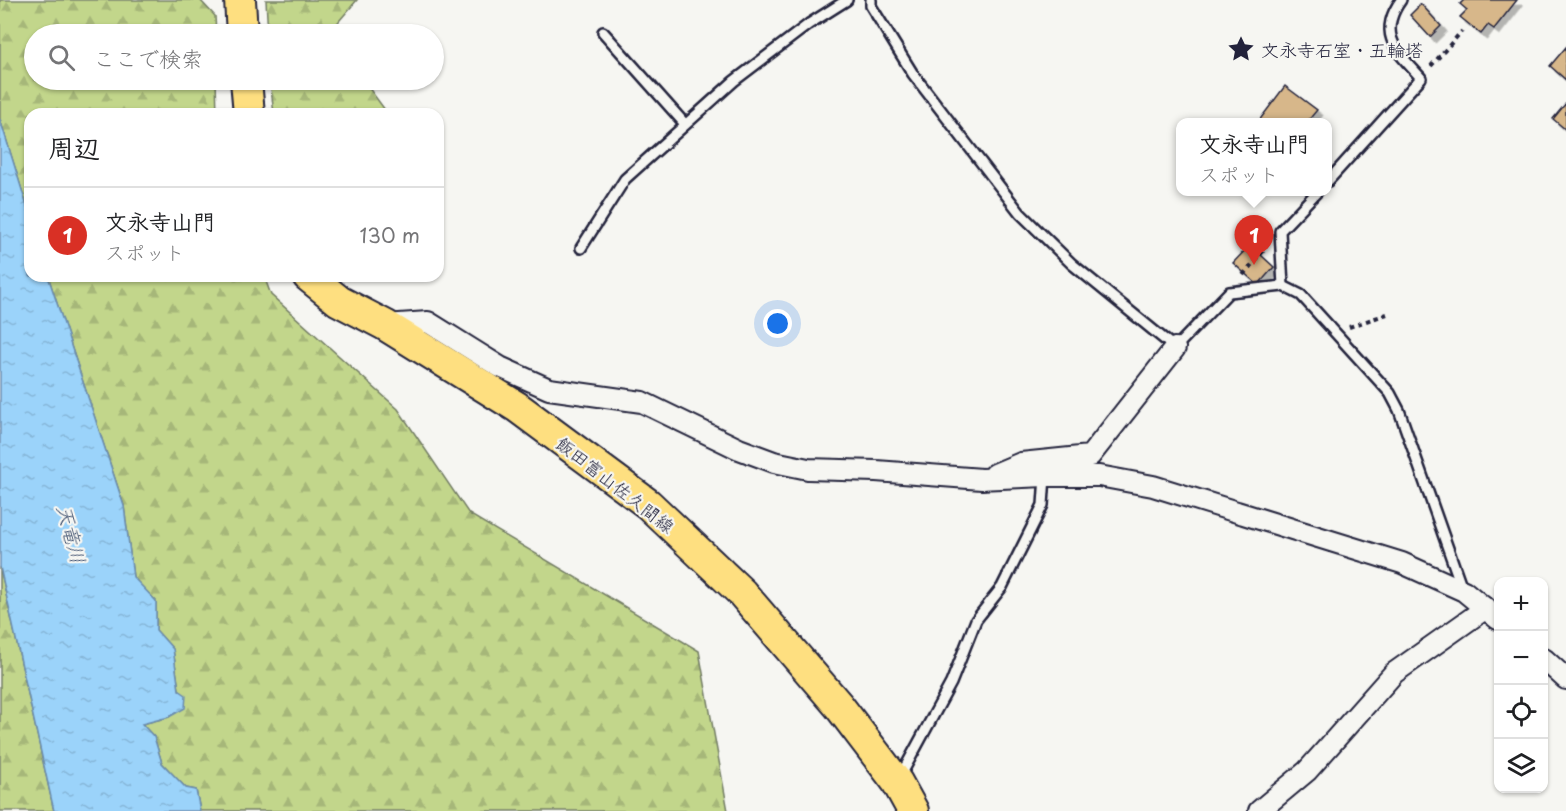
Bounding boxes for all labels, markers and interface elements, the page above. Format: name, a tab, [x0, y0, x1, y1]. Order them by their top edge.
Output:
search box	[24, 24, 444, 90]
place icon: 文永寺石室・五輪塔	[1226, 34, 1256, 64]
place label: 文永寺石室・五輪塔	[1261, 36, 1423, 63]
icon: search	[45, 41, 78, 74]
text: ここで検索	[93, 41, 203, 74]
popup	[1176, 118, 1332, 196]
text: 文永寺山門	[1199, 126, 1309, 159]
text: 周辺	[48, 128, 100, 167]
text: スポット	[1199, 159, 1279, 189]
text: 文永寺山門	[105, 204, 215, 237]
pin: 1	[1234, 216, 1274, 265]
text: 1	[63, 220, 72, 250]
text: 130 m	[360, 220, 420, 250]
text: スポット	[105, 237, 185, 267]
your location	[763, 309, 792, 338]
street label: 飯田富山佐久間線	[551, 429, 681, 539]
water label: 天竜川	[50, 501, 94, 567]
map controls	[1494, 577, 1548, 793]
button: +	[1494, 577, 1548, 631]
button: −	[1494, 631, 1548, 685]
button: locate	[1494, 685, 1548, 739]
button: layers	[1494, 739, 1548, 793]

